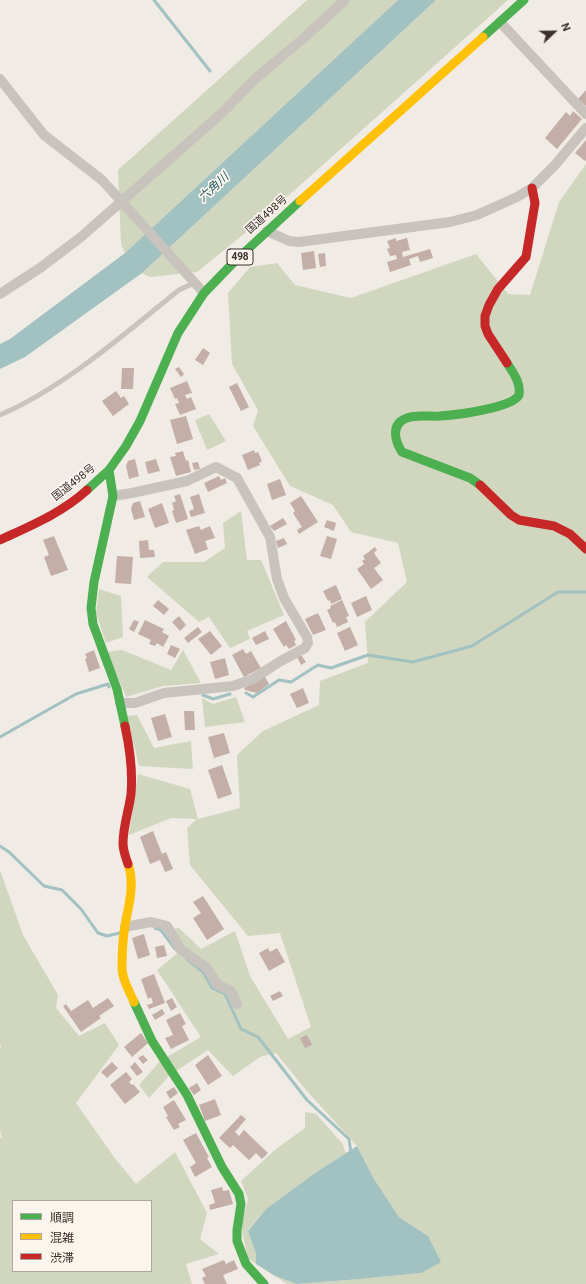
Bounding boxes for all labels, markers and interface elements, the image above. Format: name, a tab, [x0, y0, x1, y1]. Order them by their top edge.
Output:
north arrow	[534, 12, 574, 52]
text: N	[558, 21, 573, 33]
water label: 六角川	[196, 170, 232, 206]
street label: 国道498号	[243, 193, 291, 237]
road number: 498	[227, 249, 253, 265]
street label: 国道498号	[50, 462, 98, 504]
legend	[12, 1200, 152, 1272]
text: 順調	[50, 1211, 74, 1225]
text: 混雑	[50, 1231, 74, 1245]
text: 渋滞	[50, 1251, 74, 1265]

